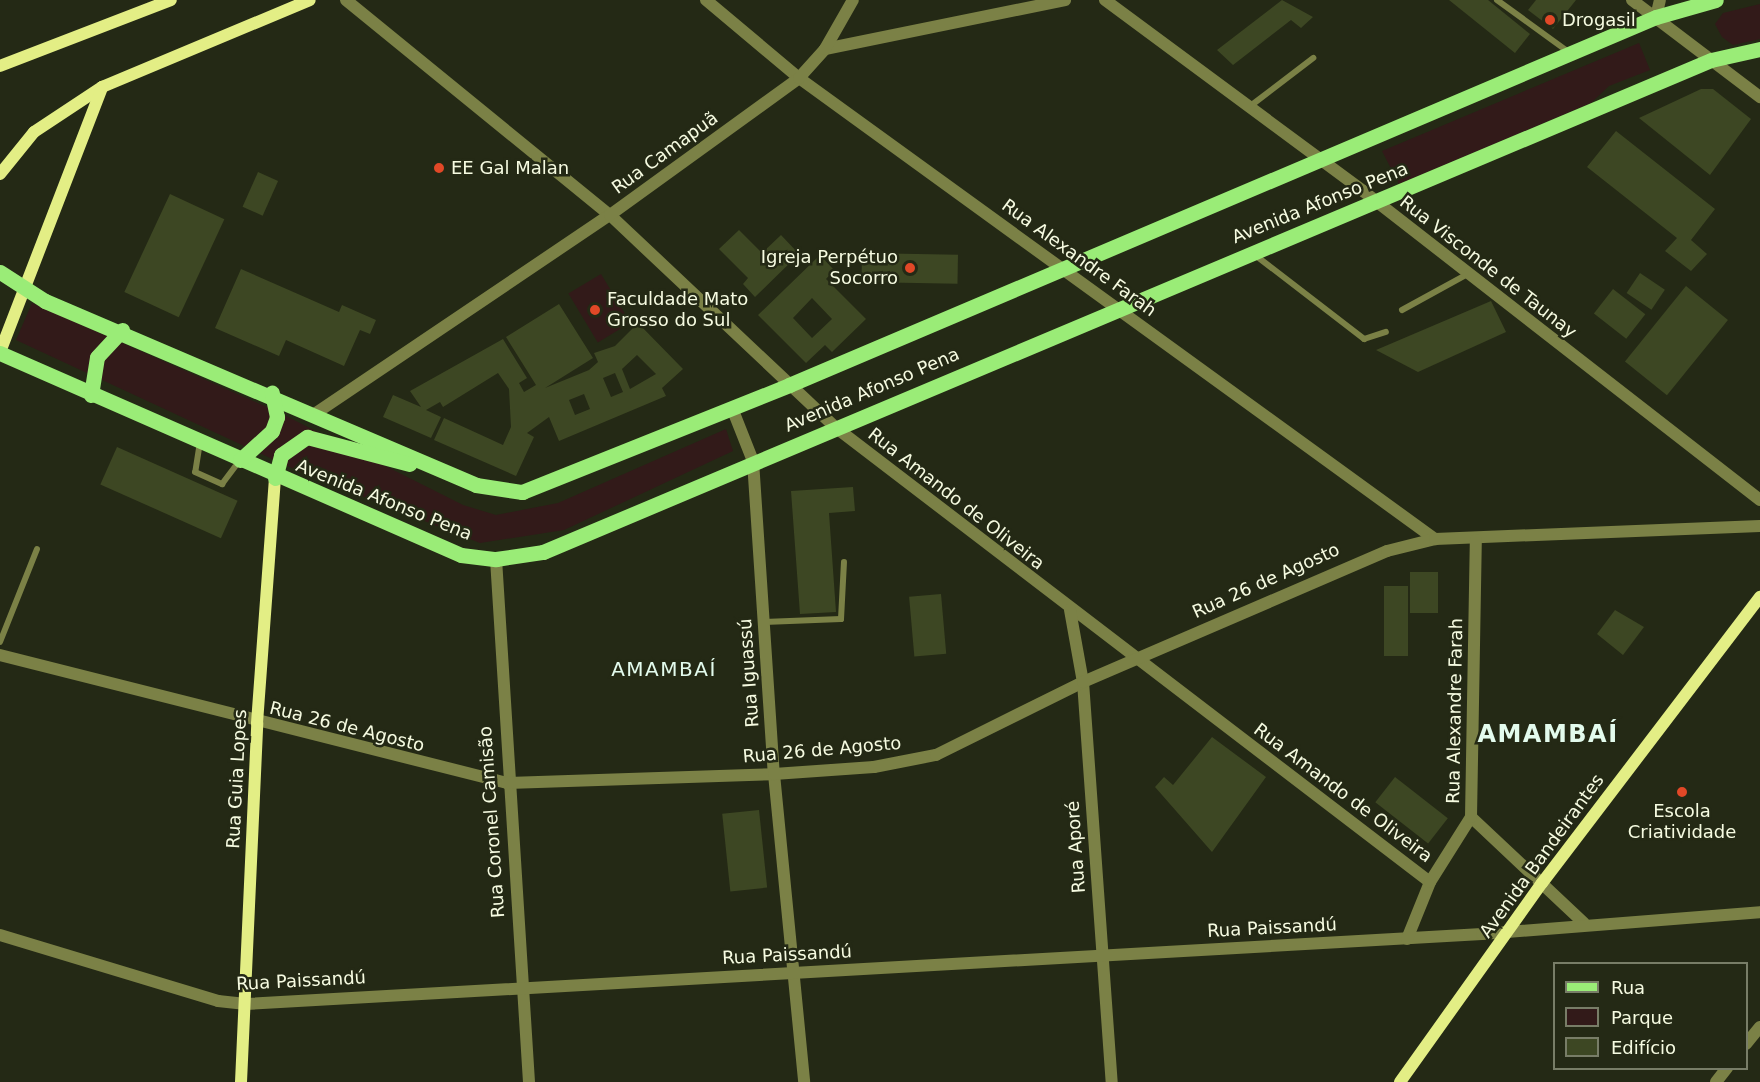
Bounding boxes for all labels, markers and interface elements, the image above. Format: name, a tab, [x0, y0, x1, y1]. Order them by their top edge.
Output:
place label: Drogasil	[1562, 9, 1636, 31]
marker: Drogasil	[1543, 13, 1557, 27]
street label: Rua Camapuã	[608, 107, 722, 199]
place label: EE Gal Malan	[451, 157, 569, 179]
street label: Avenida Afonso Pena	[1229, 158, 1411, 248]
marker: EE Gal Malan	[432, 161, 446, 175]
street label: Rua Visconde de Taunay	[1395, 191, 1581, 343]
street label: Rua Alexandre Farah	[997, 195, 1161, 321]
place label: Igreja Perpétuo Socorro	[761, 247, 898, 290]
marker: Igreja Perpétuo Socorro	[903, 261, 917, 275]
place label: Faculdade Mato Grosso do Sul	[607, 289, 748, 332]
marker: Faculdade Mato Grosso do Sul	[588, 303, 602, 317]
street label: Avenida Afonso Pena	[781, 343, 963, 437]
street label: Rua Amando de Oliveira	[864, 423, 1048, 575]
street label: Avenida Afonso Pena	[293, 455, 475, 545]
street label: Rua 26 de Agosto	[1189, 539, 1343, 623]
street label: Rua Iguassú	[734, 618, 764, 728]
street label: Rua Alexandre Farah	[1443, 618, 1467, 804]
district label: AMAMBAÍ	[611, 657, 717, 681]
street label: Rua 26 de Agosto	[267, 697, 427, 757]
street label: Rua Guia Lopes	[223, 709, 251, 849]
street label: Rua Amando de Oliveira	[1250, 719, 1436, 867]
district label: AMAMBAÍ	[1477, 721, 1619, 749]
street label: Rua Coronel Camisão	[475, 725, 509, 919]
street label: Rua 26 de Agosto	[742, 732, 902, 768]
street label: Avenida Bandeirantes	[1475, 770, 1609, 942]
marker: Escola Criatividade	[1675, 785, 1689, 799]
street label: Rua Aporé	[1062, 800, 1090, 894]
place label: Escola Criatividade	[1628, 801, 1736, 844]
street label: Rua Paissandú	[1207, 914, 1337, 942]
street label: Rua Paissandú	[722, 941, 852, 969]
legend	[1553, 962, 1748, 1070]
street label: Rua Paissandú	[236, 967, 366, 995]
text: Rua	[1611, 977, 1645, 998]
text: Parque	[1611, 1007, 1673, 1028]
text: Edifício	[1611, 1037, 1676, 1058]

